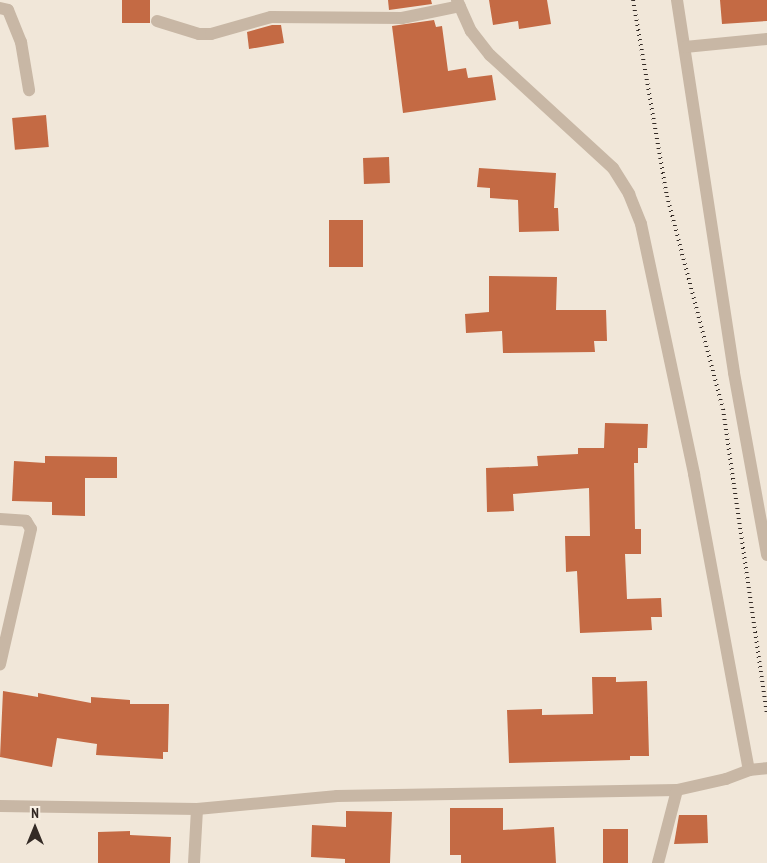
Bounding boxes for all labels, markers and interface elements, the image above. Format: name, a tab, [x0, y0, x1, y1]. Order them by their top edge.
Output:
north arrow	[10, 803, 60, 853]
text: N	[31, 804, 39, 822]

